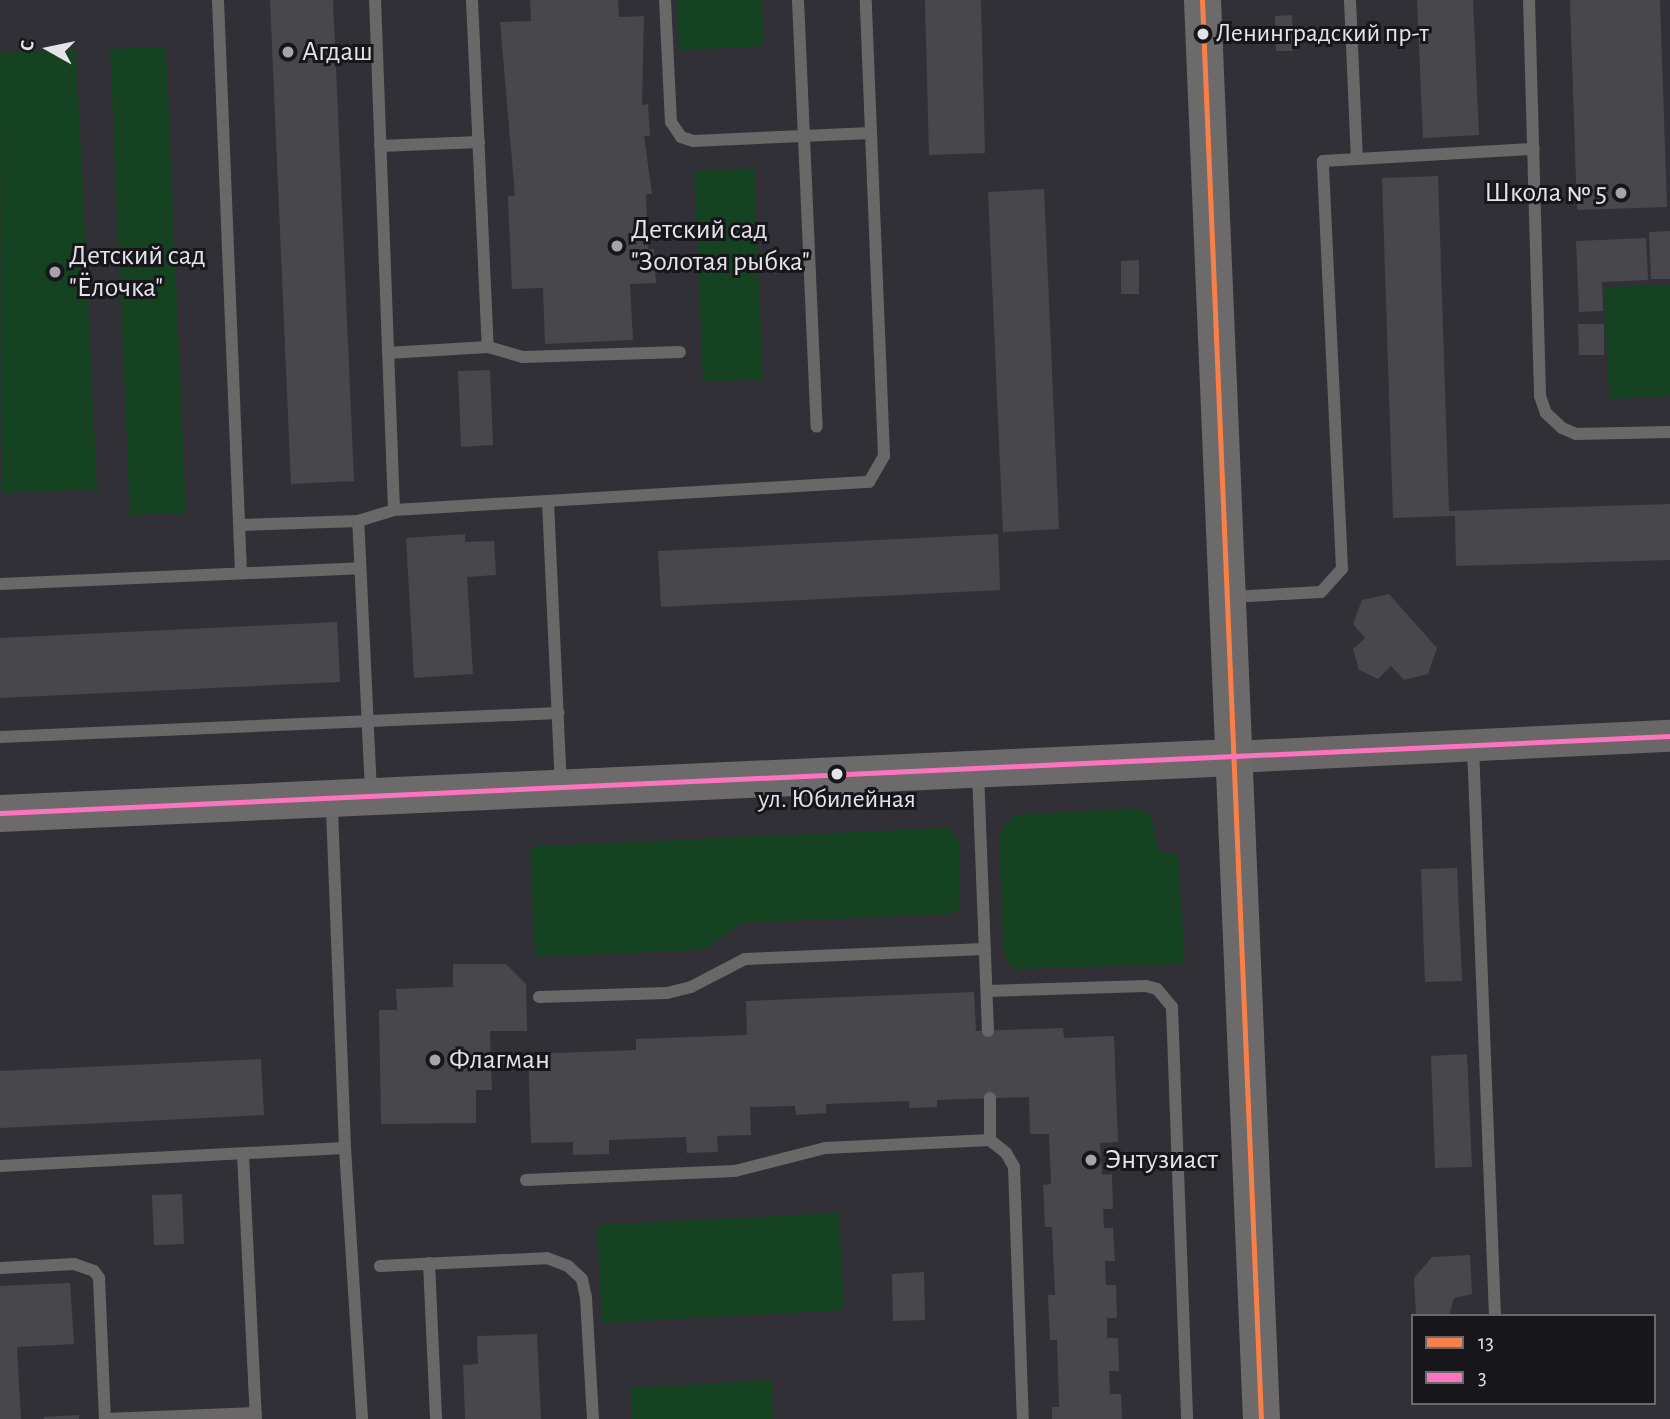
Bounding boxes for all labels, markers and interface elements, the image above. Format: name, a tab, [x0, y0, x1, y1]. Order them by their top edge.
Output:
north arrow	[14, 14, 84, 84]
place label: Ленинградский пр-т	[1216, 18, 1429, 50]
marker: Ленинградский пр-т	[1196, 27, 1210, 41]
place label: Агдаш	[302, 35, 373, 69]
text: С	[18, 39, 38, 52]
marker: Агдаш	[280, 44, 296, 60]
place label: Школа № 5	[1484, 176, 1607, 210]
marker: Школа № 5	[1613, 185, 1629, 201]
place label: Детский сад "Золотая рыбка"	[631, 213, 810, 279]
marker: Детский сад "Золотая рыбка"	[609, 238, 625, 254]
place label: Детский сад "Ёлочка"	[69, 239, 206, 305]
marker: Детский сад "Ёлочка"	[47, 264, 63, 280]
marker: ул. Юбилейная	[830, 767, 844, 781]
place label: ул. Юбилейная	[758, 784, 916, 816]
place label: Флагман	[449, 1043, 550, 1077]
marker: Флагман	[427, 1052, 443, 1068]
place label: Энтузиаст	[1105, 1143, 1218, 1177]
marker: Энтузиаст	[1083, 1152, 1099, 1168]
legend	[1411, 1314, 1656, 1405]
text: 13	[1478, 1332, 1494, 1353]
text: 3	[1478, 1367, 1487, 1388]

